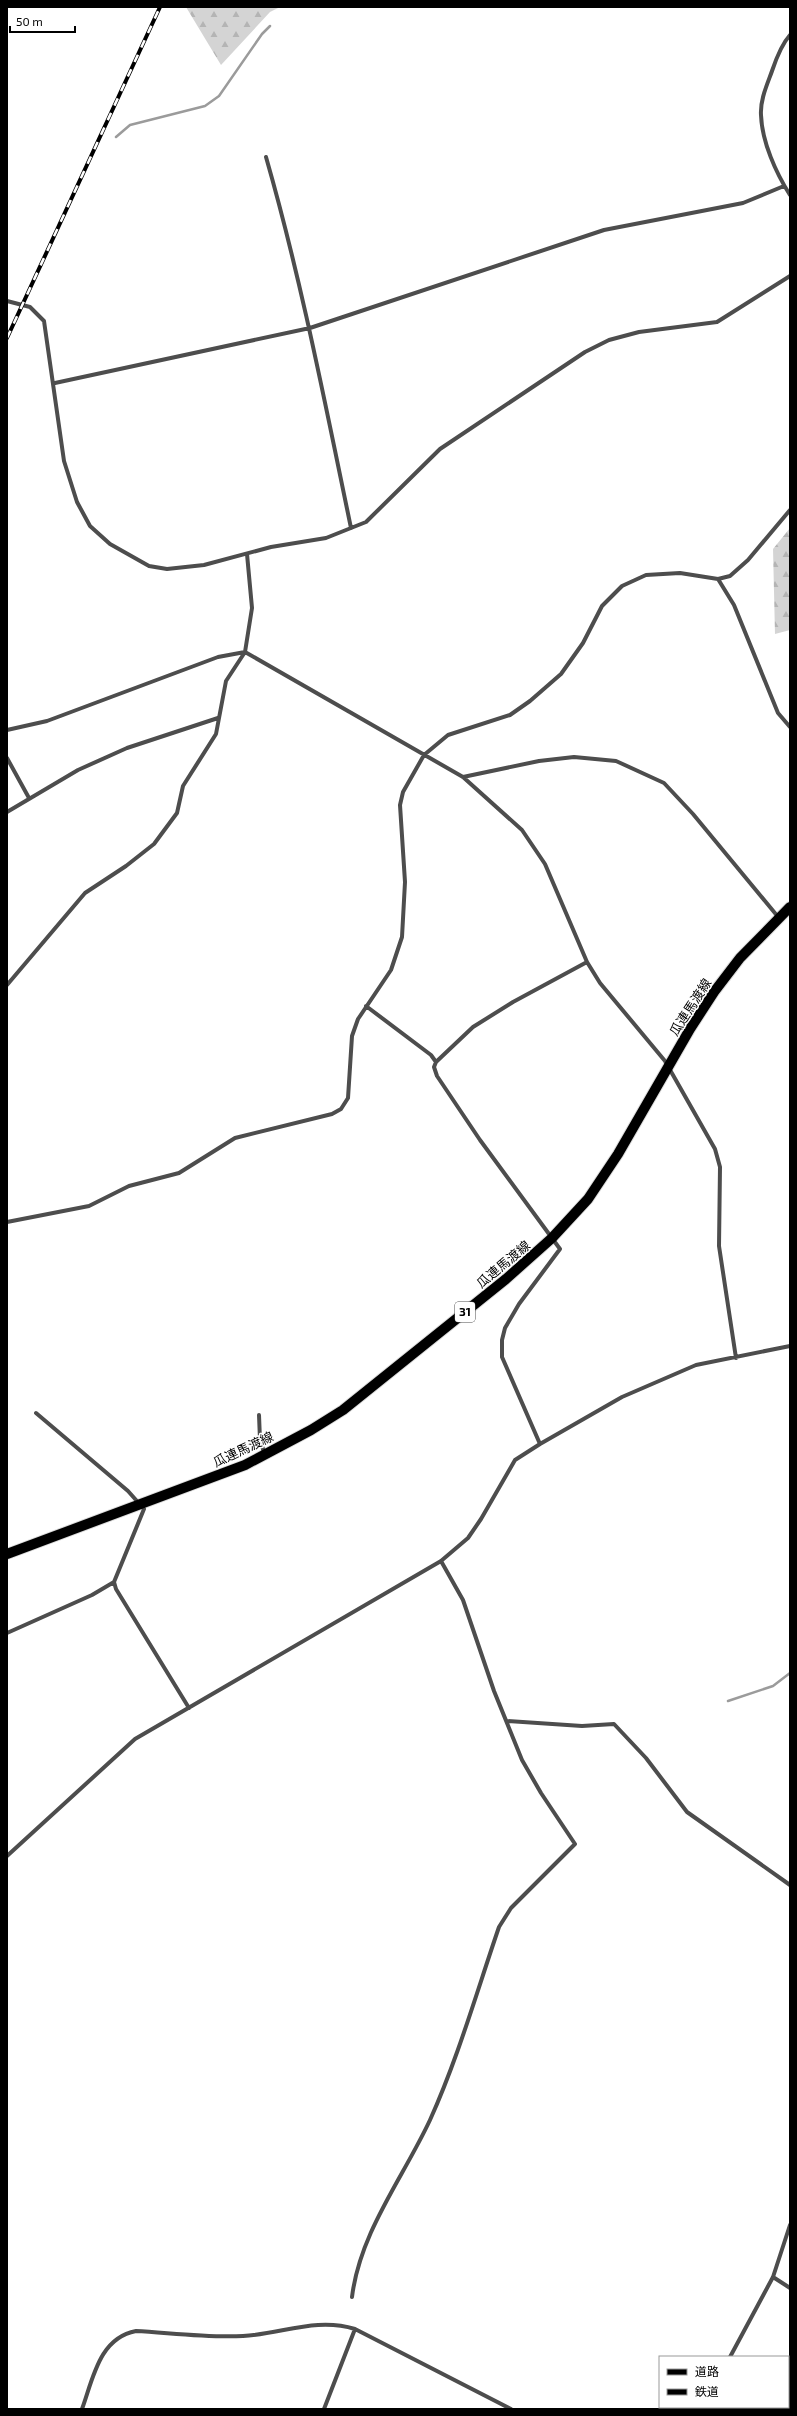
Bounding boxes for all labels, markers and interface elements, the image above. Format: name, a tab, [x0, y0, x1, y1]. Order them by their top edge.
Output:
scale bar	[10, 8, 75, 34]
text: 50 m	[16, 14, 43, 28]
street label: 瓜連馬渡線	[666, 975, 714, 1039]
street label: 瓜連馬渡線	[473, 1237, 533, 1291]
road number: 31	[455, 1302, 475, 1322]
street label: 瓜連馬渡線	[210, 1428, 276, 1470]
legend	[659, 2356, 789, 2408]
text: 道路	[695, 2364, 719, 2378]
text: 鉄道	[695, 2384, 719, 2398]

